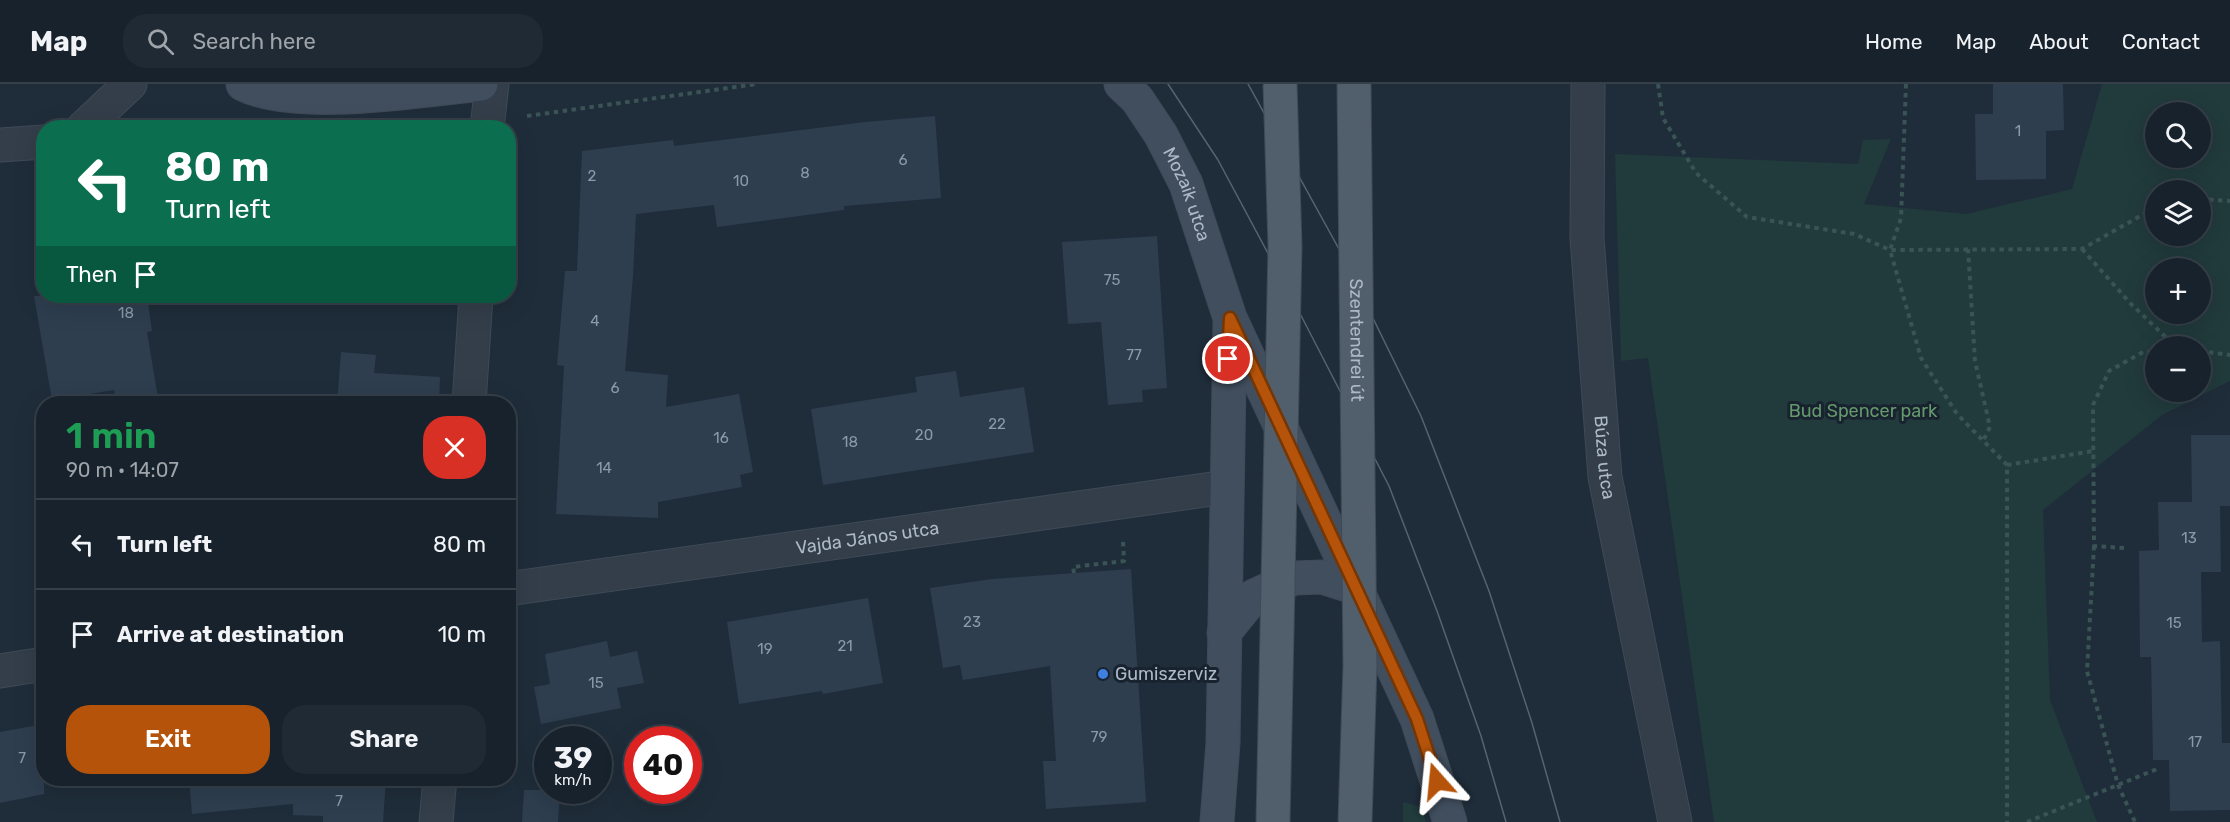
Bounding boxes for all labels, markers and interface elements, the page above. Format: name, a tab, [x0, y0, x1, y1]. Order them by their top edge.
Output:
search box	[123, 14, 543, 68]
text: Map	[30, 25, 87, 58]
icon: search	[144, 25, 177, 58]
text: Search here	[192, 28, 316, 55]
text: Home	[1865, 29, 1922, 54]
text: Map	[1955, 29, 1996, 54]
text: About	[2029, 29, 2089, 54]
text: Contact	[2122, 29, 2200, 54]
map controls	[2145, 102, 2211, 402]
button: search	[2145, 102, 2211, 168]
house number: 1	[2015, 122, 2021, 140]
text: 80 m	[165, 142, 269, 192]
street label: Mozaik utca	[1158, 143, 1215, 244]
icon: left	[66, 144, 144, 222]
house number: 6	[898, 151, 908, 169]
house number: 8	[800, 164, 810, 182]
house number: 2	[588, 167, 597, 185]
house number: 10	[733, 172, 749, 190]
button: layers	[2145, 180, 2211, 246]
text: Turn left	[165, 193, 270, 225]
icon: arrive	[129, 258, 162, 291]
button: +	[2145, 258, 2211, 324]
text: Then	[66, 261, 117, 288]
house number: 75	[1104, 271, 1120, 289]
street label: Szentendrei út	[1345, 278, 1368, 402]
house number: 18	[118, 304, 134, 322]
house number: 4	[590, 312, 600, 330]
pin	[1202, 333, 1253, 384]
button: −	[2145, 336, 2211, 402]
icon: arrive	[1211, 342, 1244, 375]
house number: 77	[1126, 346, 1142, 364]
house number: 6	[610, 379, 620, 397]
park label: Bud Spencer park	[1789, 400, 1938, 422]
text: 1 min	[66, 414, 157, 457]
house number: 22	[988, 415, 1006, 433]
street label: Búza utca	[1589, 415, 1620, 501]
button: close	[423, 416, 486, 479]
house number: 20	[915, 426, 933, 444]
house number: 16	[713, 429, 729, 447]
house number: 18	[842, 433, 858, 451]
text: 90 m · 14:07	[66, 458, 179, 482]
house number: 14	[596, 459, 612, 477]
street label: Vajda János utca	[794, 517, 940, 559]
icon: left	[66, 528, 99, 561]
house number: 13	[2181, 529, 2197, 547]
text: Turn left	[117, 531, 212, 558]
text: 80 m	[433, 531, 486, 558]
house number: 23	[963, 613, 981, 631]
house number: 15	[2166, 614, 2182, 632]
icon: arrive	[66, 618, 99, 651]
text: Arrive at destination	[117, 621, 344, 648]
text: 10 m	[438, 621, 486, 648]
house number: 21	[837, 637, 853, 655]
house number: 19	[757, 640, 773, 658]
place label: Gumiszerviz	[1115, 663, 1217, 685]
marker: Gumiszerviz	[1096, 667, 1110, 681]
house number: 15	[588, 674, 604, 692]
button: Exit	[66, 705, 270, 774]
button: Share	[282, 705, 486, 774]
speed limit sign: 40	[624, 726, 702, 804]
house number: 79	[1091, 728, 1107, 746]
house number: 17	[2188, 733, 2202, 751]
text: 39	[554, 740, 593, 776]
house number: 7	[18, 749, 26, 767]
position arrow	[1405, 749, 1469, 813]
text: km/h	[554, 771, 592, 789]
house number: 7	[335, 792, 343, 810]

